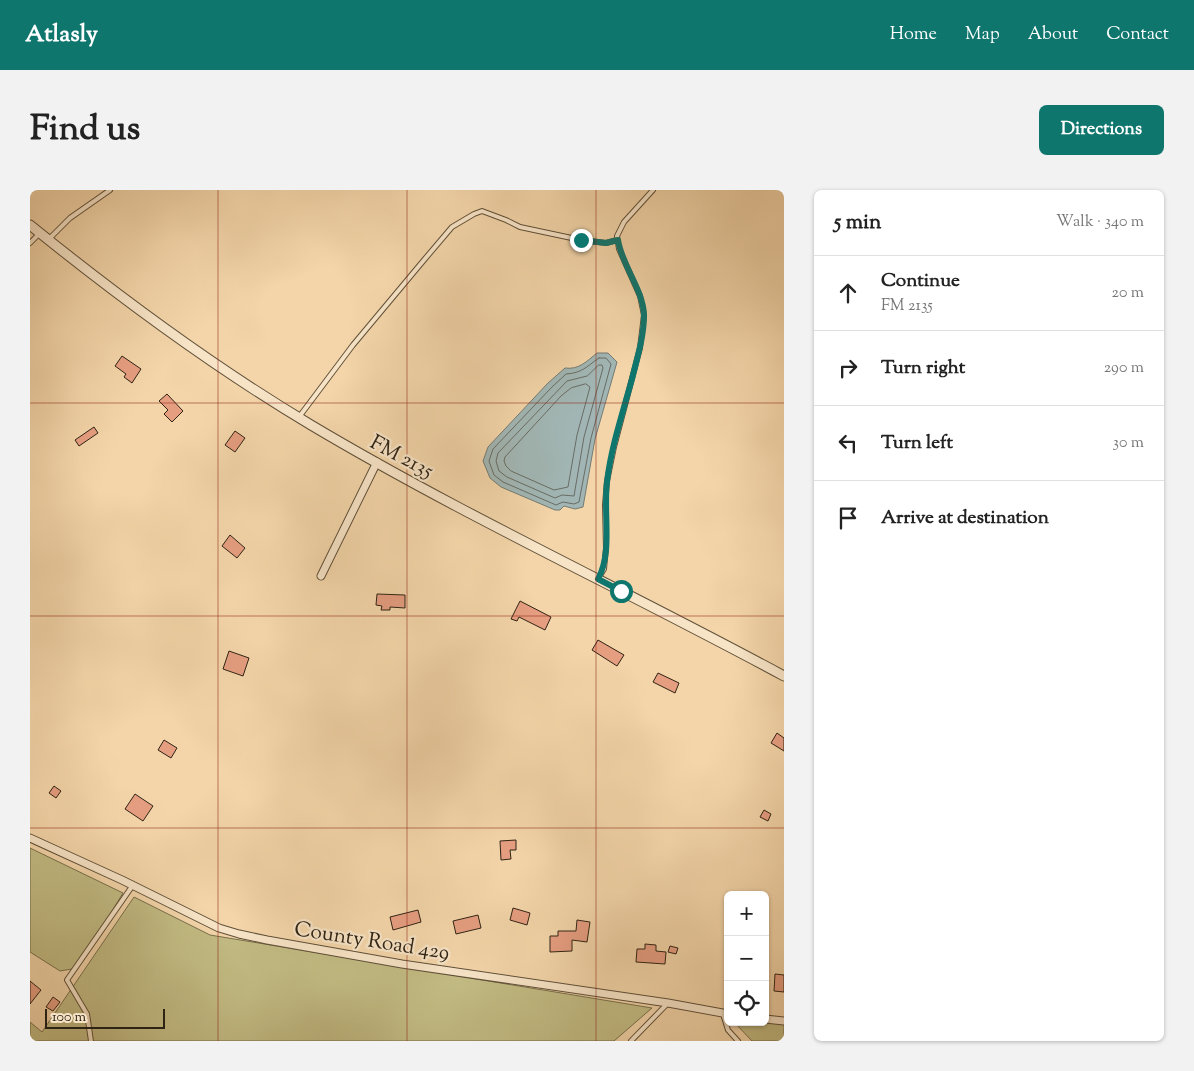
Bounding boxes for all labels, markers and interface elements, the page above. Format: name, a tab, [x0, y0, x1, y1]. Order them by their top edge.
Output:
text: Atlasly	[25, 18, 98, 52]
text: Home	[890, 22, 937, 48]
text: Map	[965, 22, 1000, 48]
text: About	[1028, 22, 1078, 48]
text: Contact	[1106, 22, 1169, 48]
text: Find us	[30, 105, 140, 156]
button: Directions	[1039, 105, 1164, 155]
text: 5 min	[834, 208, 881, 238]
text: Walk · 340 m	[1056, 211, 1144, 234]
route end	[570, 229, 593, 252]
text: Continue	[881, 268, 960, 295]
icon: ahead	[834, 279, 862, 307]
text: 20 m	[1111, 282, 1144, 305]
text: FM 2135	[881, 295, 933, 318]
icon: right	[834, 354, 862, 382]
text: Turn right	[881, 355, 965, 382]
text: 290 m	[1104, 357, 1144, 380]
street label: FM 2135	[364, 429, 438, 487]
icon: left	[834, 429, 862, 457]
text: Turn left	[881, 430, 953, 457]
text: 30 m	[1113, 432, 1144, 455]
icon: arrive	[834, 504, 862, 532]
text: Arrive at destination	[881, 505, 1049, 532]
route start	[610, 580, 633, 603]
map controls	[724, 891, 769, 1026]
button: +	[724, 891, 769, 936]
street label: County Road 429	[292, 915, 451, 969]
button: −	[724, 936, 769, 981]
button: locate	[724, 981, 769, 1026]
scale bar	[45, 1006, 165, 1029]
text: 100 m	[52, 1008, 86, 1028]

